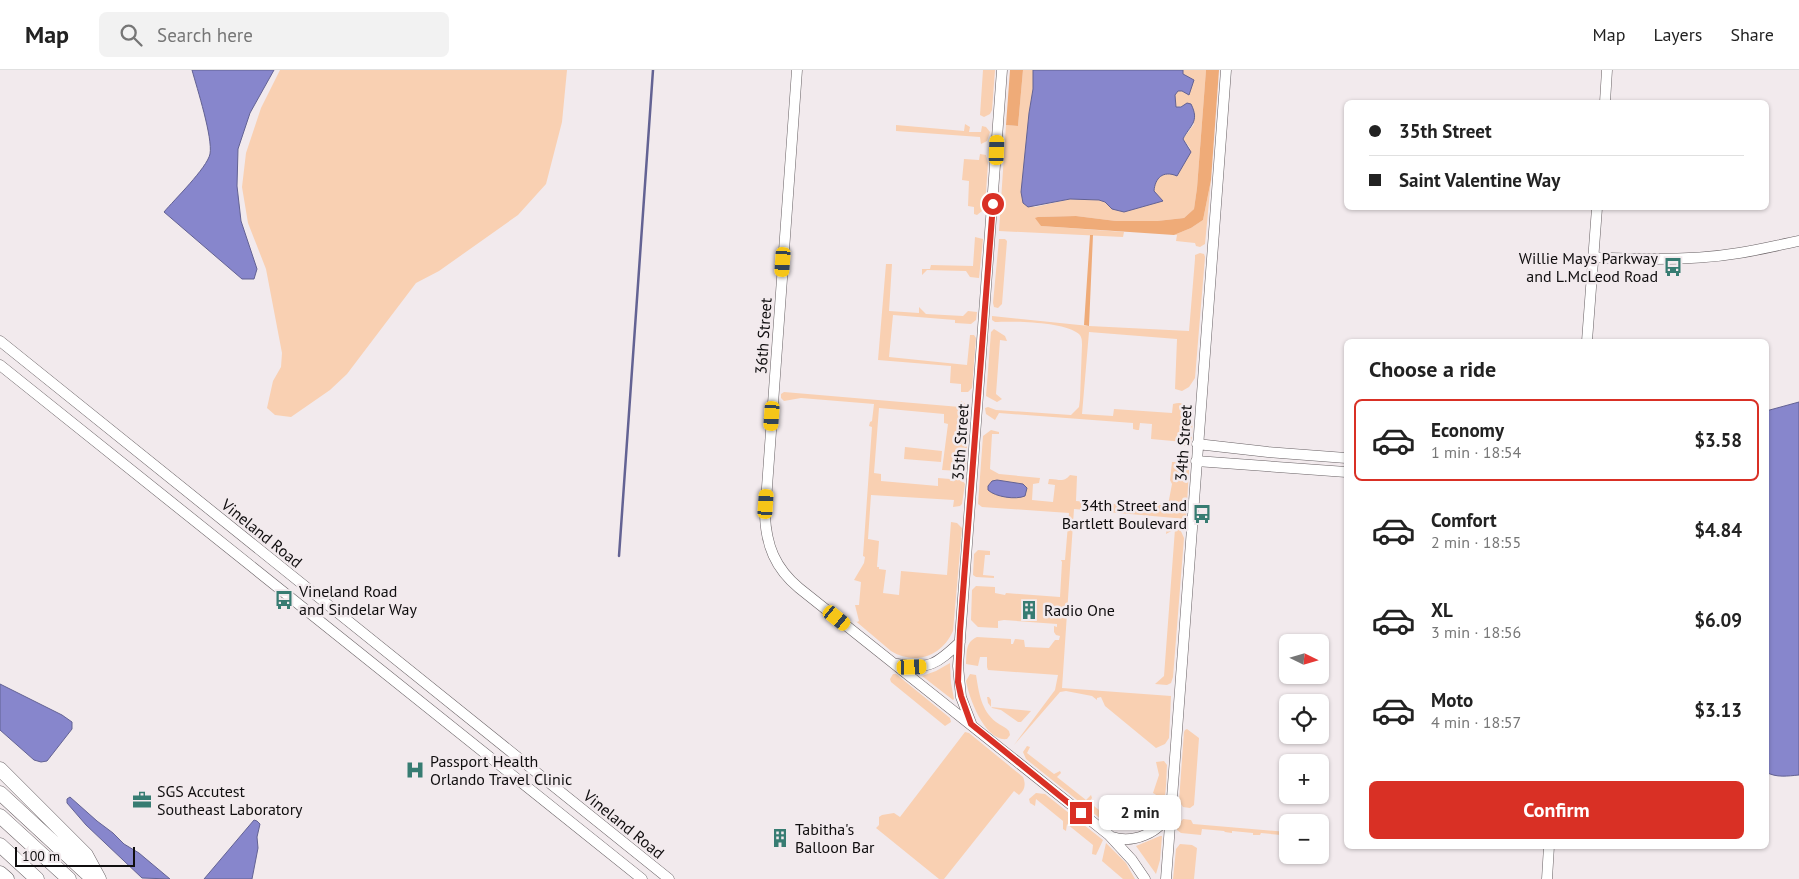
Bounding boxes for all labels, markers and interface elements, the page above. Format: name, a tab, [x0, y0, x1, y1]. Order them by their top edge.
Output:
search box	[99, 12, 449, 57]
text: Map	[25, 19, 69, 50]
icon: search	[117, 21, 145, 49]
text: Search here	[157, 23, 253, 47]
text: Map	[1593, 23, 1625, 46]
text: Layers	[1653, 23, 1702, 46]
text: Share	[1730, 23, 1774, 46]
text: 35th Street	[1399, 119, 1492, 143]
car	[988, 135, 1005, 165]
text: Saint Valentine Way	[1399, 168, 1560, 192]
route start	[982, 193, 1004, 215]
car	[774, 247, 791, 277]
place label: Willie Mays Parkway and L.McLeod Road	[1519, 248, 1659, 286]
bus stop icon: Willie Mays Parkway and L.McLeod Road	[1662, 256, 1684, 278]
street label: 36th Street	[750, 296, 776, 375]
text: Choose a ride	[1369, 355, 1496, 383]
car	[763, 401, 780, 431]
street label: 35th Street	[947, 402, 973, 481]
street label: 34th Street	[1170, 403, 1196, 482]
icon: car	[1371, 418, 1416, 463]
text: Economy	[1431, 418, 1504, 442]
text: $3.58	[1694, 428, 1742, 452]
text: 1 min · 18:54	[1431, 442, 1521, 462]
car	[757, 489, 774, 519]
street label: Vineland Road	[217, 494, 307, 572]
place label: 34th Street and Bartlett Boulevard	[1062, 495, 1187, 533]
bus stop icon: 34th Street and Bartlett Boulevard	[1191, 503, 1213, 525]
icon: car	[1371, 508, 1416, 553]
text: Comfort	[1431, 508, 1497, 532]
text: $4.84	[1694, 518, 1742, 542]
text: 2 min · 18:55	[1431, 532, 1521, 552]
place label: Vineland Road and Sindelar Way	[298, 581, 417, 619]
bus stop icon: Vineland Road and Sindelar Way	[273, 589, 295, 611]
icon: car	[1371, 598, 1416, 643]
text: XL	[1431, 598, 1453, 622]
building icon: Radio One	[1018, 599, 1040, 621]
place label: Radio One	[1044, 600, 1115, 620]
car	[820, 603, 853, 633]
text: $6.09	[1694, 608, 1742, 632]
text: 3 min · 18:56	[1431, 622, 1521, 642]
north arrow	[1279, 634, 1329, 684]
map controls	[1279, 634, 1329, 864]
car	[896, 659, 927, 675]
icon: car	[1371, 688, 1416, 733]
text: Moto	[1431, 688, 1473, 712]
button: locate	[1279, 694, 1329, 744]
text: $3.13	[1694, 698, 1742, 722]
text: 4 min · 18:57	[1431, 712, 1521, 732]
place label: Passport Health Orlando Travel Clinic	[430, 751, 572, 789]
button: +	[1279, 754, 1329, 804]
hospital icon: Passport Health Orlando Travel Clinic	[404, 759, 426, 781]
place label: SGS Accutest Southeast Laboratory	[157, 781, 303, 819]
button: Confirm	[1369, 781, 1744, 839]
street label: Vineland Road	[579, 785, 669, 863]
office icon: SGS Accutest Southeast Laboratory	[131, 789, 153, 811]
callout: 2 min	[1098, 796, 1181, 830]
route end	[1070, 802, 1092, 824]
text: 2 min	[1120, 802, 1160, 822]
button: −	[1279, 814, 1329, 864]
place label: Tabitha's Balloon Bar	[795, 819, 875, 857]
building icon: Tabitha's Balloon Bar	[769, 827, 791, 849]
scale bar	[15, 844, 135, 867]
text: 100 m	[22, 847, 60, 865]

